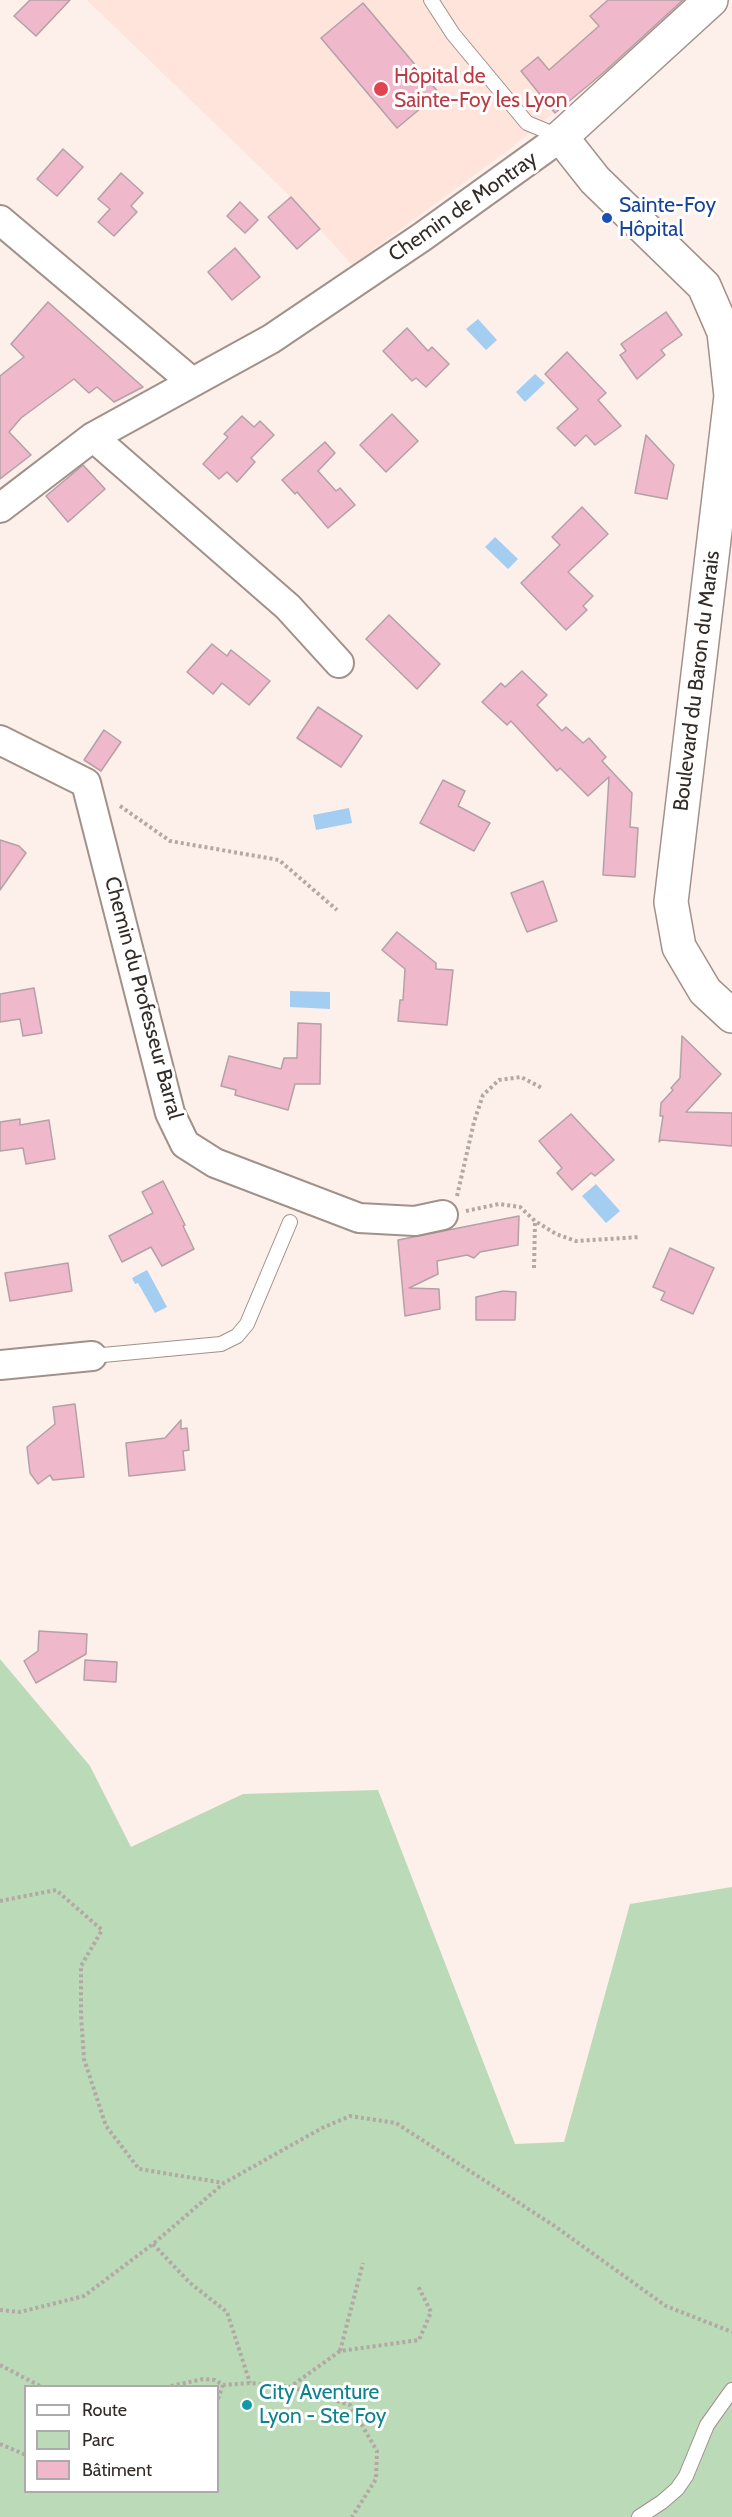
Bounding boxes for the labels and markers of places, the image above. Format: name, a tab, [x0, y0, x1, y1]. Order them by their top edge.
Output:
place label: Hôpital de Sainte-Foy les Lyon	[394, 64, 567, 114]
marker: Hôpital de Sainte-Foy les Lyon	[372, 80, 390, 98]
place label: Sainte-Foy Hôpital	[619, 193, 716, 243]
marker: Sainte-Foy Hôpital	[600, 211, 614, 225]
place label: City Aventure Lyon - Ste Foy	[259, 2380, 386, 2430]
marker: City Aventure Lyon - Ste Foy	[240, 2398, 254, 2412]

